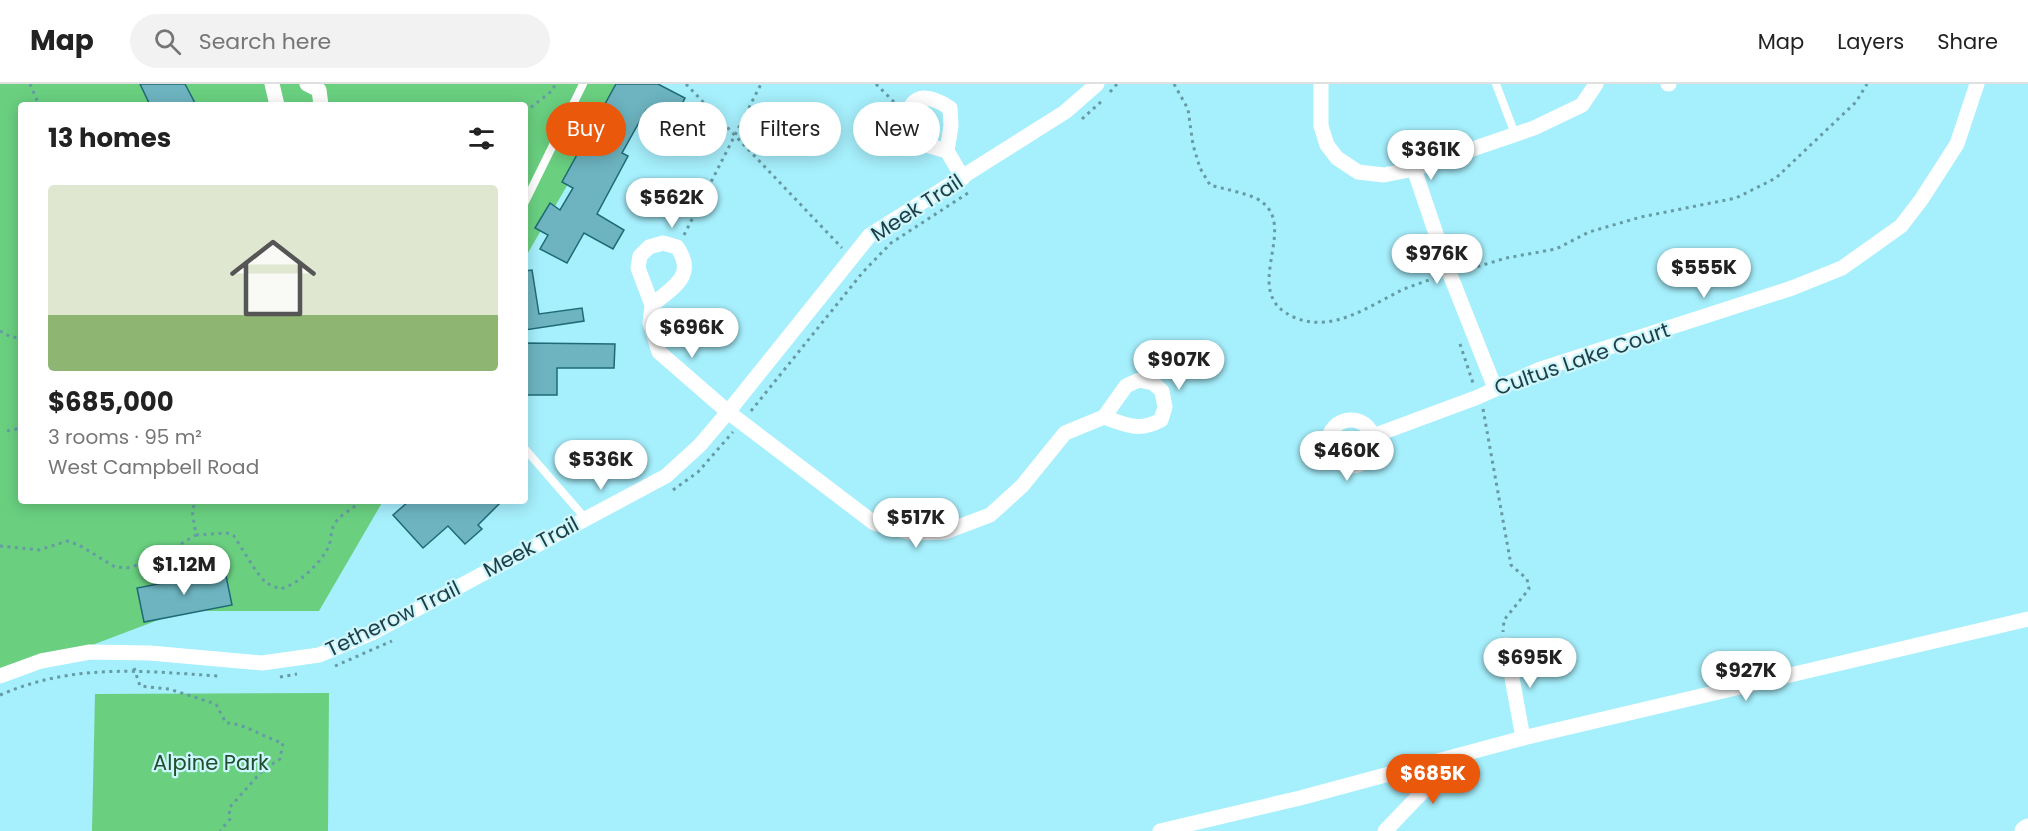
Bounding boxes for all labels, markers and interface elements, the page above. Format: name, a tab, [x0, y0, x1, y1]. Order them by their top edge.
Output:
search box	[130, 14, 550, 68]
text: Map	[30, 21, 94, 60]
icon: search	[151, 25, 184, 58]
text: Search here	[199, 26, 331, 57]
text: Map	[1758, 27, 1804, 56]
text: Layers	[1837, 27, 1904, 56]
text: Share	[1937, 27, 1998, 56]
chip: Buy	[546, 102, 626, 156]
chip: Rent	[638, 102, 727, 156]
chip: Filters	[739, 102, 841, 156]
chip: New	[853, 102, 940, 156]
text: 13 homes	[48, 120, 171, 156]
icon: filters	[465, 122, 498, 155]
pin: $361K	[1389, 130, 1473, 181]
text: $361K	[1401, 135, 1461, 163]
street label: Meek Trail	[865, 167, 968, 248]
pin: $562K	[630, 178, 714, 229]
text: $562K	[640, 183, 704, 211]
icon: home	[219, 224, 327, 332]
pin: $976K	[1395, 234, 1479, 285]
text: $976K	[1406, 239, 1468, 267]
pin: $555K	[1662, 248, 1746, 299]
text: $555K	[1671, 253, 1737, 281]
pin: $696K	[650, 308, 734, 359]
text: $696K	[660, 313, 724, 341]
street label: Cultus Lake Court	[1490, 315, 1673, 402]
pin: $907K	[1137, 340, 1221, 391]
text: $907K	[1147, 345, 1211, 373]
text: $685,000	[48, 384, 174, 420]
text: 3 rooms · 95 m²	[48, 423, 202, 451]
pin: $460K	[1305, 431, 1389, 482]
text: $460K	[1314, 436, 1380, 464]
pin: $536K	[559, 440, 643, 491]
text: $536K	[569, 445, 633, 473]
text: West Campbell Road	[48, 453, 259, 481]
pin: $517K	[874, 498, 958, 549]
text: $517K	[887, 503, 945, 531]
street label: Meek Trail	[478, 509, 584, 584]
pin: $1.12M	[135, 545, 233, 596]
text: $1.12M	[152, 550, 216, 578]
street label: Tetherow Trail	[321, 573, 465, 664]
pin: $695K	[1488, 638, 1572, 689]
text: $695K	[1497, 643, 1563, 671]
pin: $927K	[1704, 651, 1788, 702]
text: $927K	[1715, 656, 1777, 684]
park label: Alpine Park	[153, 748, 269, 777]
pin: $685K	[1391, 754, 1475, 805]
text: $685K	[1400, 759, 1466, 787]

